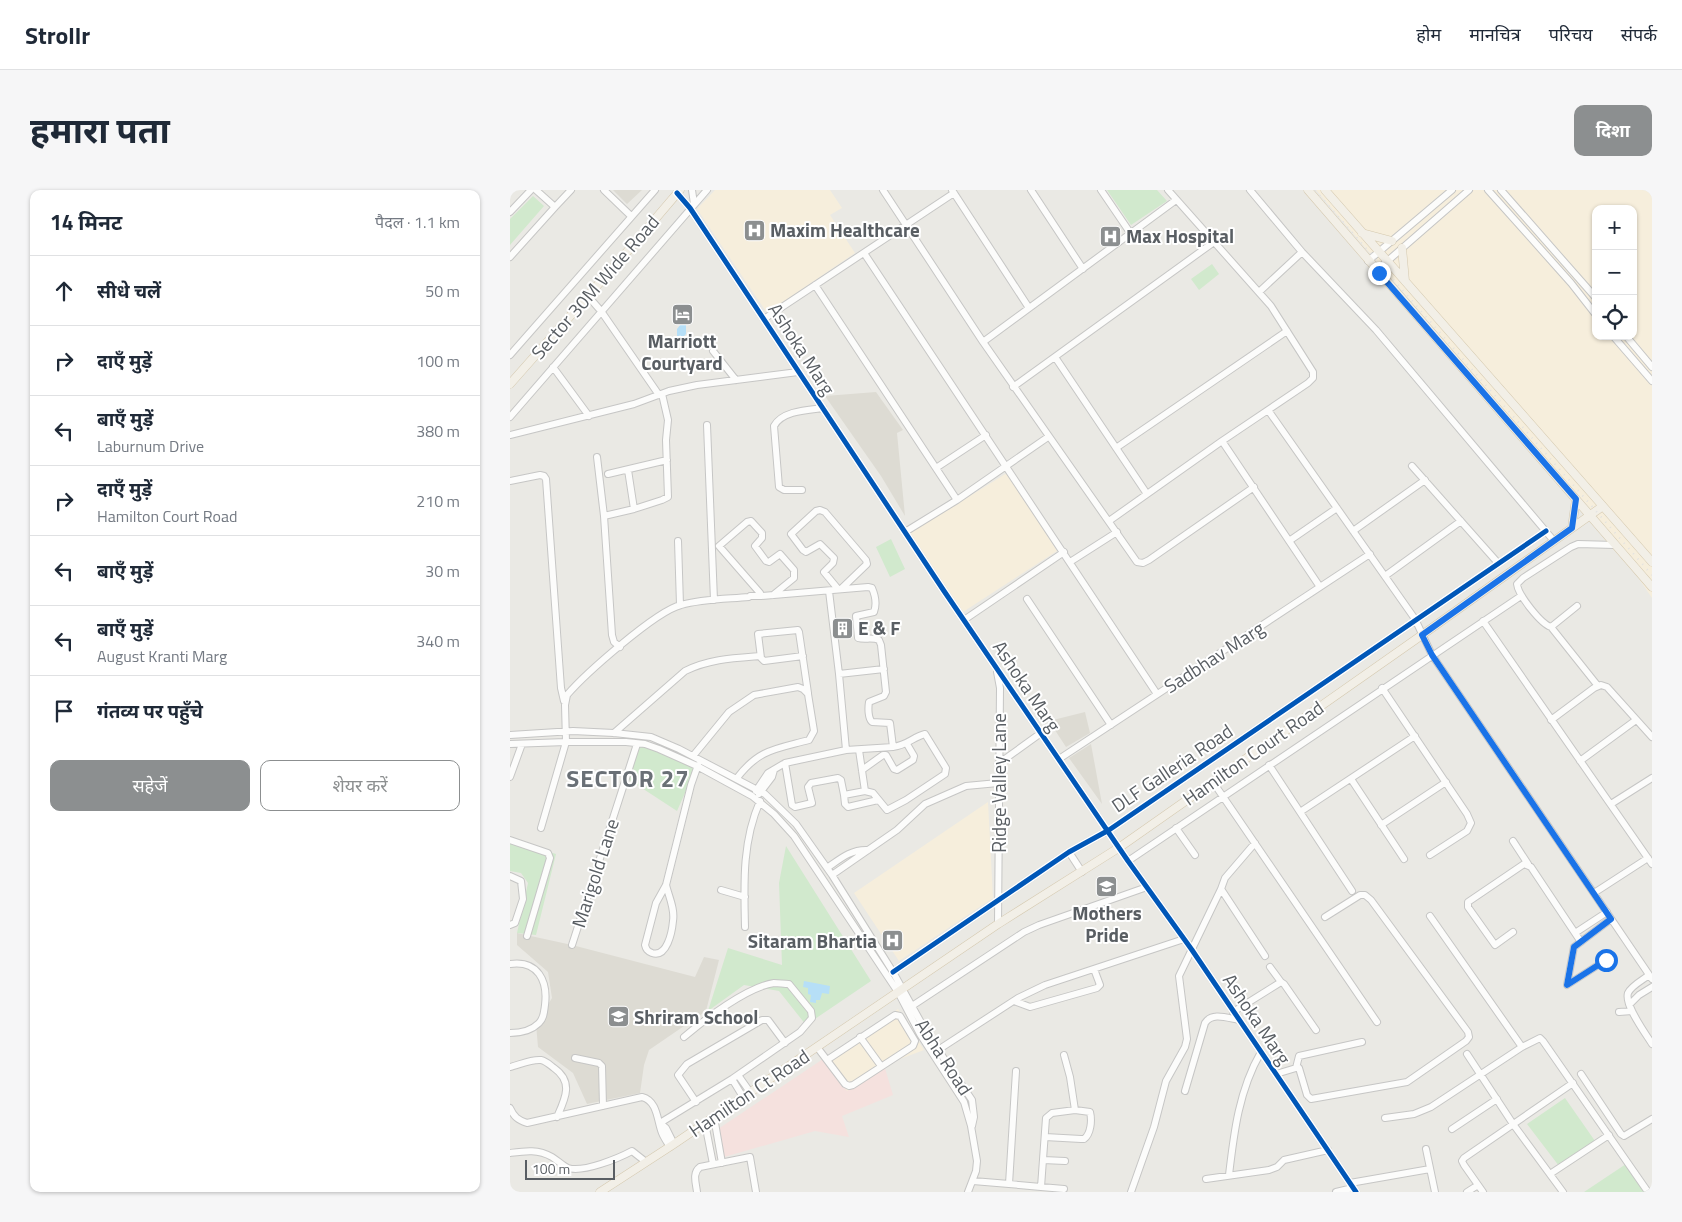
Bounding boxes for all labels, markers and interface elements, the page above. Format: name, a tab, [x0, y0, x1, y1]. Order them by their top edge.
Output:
text: Strollr	[25, 17, 90, 53]
text: होम	[1416, 21, 1441, 48]
text: मानचित्र	[1469, 21, 1521, 48]
text: परिचय	[1549, 21, 1593, 48]
text: संपर्क	[1621, 21, 1657, 48]
text: हमारा पता	[30, 103, 170, 157]
button: दिशा	[1574, 105, 1652, 156]
map controls	[1592, 205, 1637, 340]
button: +	[1592, 205, 1637, 250]
text: 14 मिनट	[50, 206, 122, 238]
street label: Sector 30M Wide Road	[524, 208, 666, 365]
text: पैदल · 1.1 km	[375, 210, 460, 234]
place label: Maxim Healthcare	[770, 215, 920, 244]
hospital icon: Maxim Healthcare	[742, 218, 766, 242]
place label: Max Hospital	[1126, 221, 1234, 250]
hospital icon: Max Hospital	[1098, 224, 1122, 248]
button: −	[1592, 250, 1637, 295]
route end	[1368, 262, 1391, 285]
text: सीधे चलें	[97, 276, 161, 305]
icon: ahead	[50, 277, 78, 305]
text: 50 m	[425, 279, 460, 303]
button: locate	[1592, 295, 1637, 340]
street label: Ashoka Marg	[762, 297, 843, 401]
hotel icon: Marriott Courtyard	[670, 303, 694, 327]
place label: Marriott Courtyard	[641, 326, 723, 377]
text: दाएँ मुड़ें	[97, 346, 152, 375]
icon: right	[50, 347, 78, 375]
text: 100 m	[416, 349, 460, 373]
text: बाएँ मुड़ें	[97, 404, 153, 433]
icon: left	[50, 417, 78, 445]
text: 380 m	[416, 419, 460, 443]
text: Laburnum Drive	[97, 434, 204, 458]
text: दाएँ मुड़ें	[97, 474, 152, 503]
icon: right	[50, 487, 78, 515]
text: 210 m	[416, 489, 460, 513]
text: Hamilton Court Road	[97, 504, 237, 528]
text: बाएँ मुड़ें	[97, 556, 153, 585]
icon: left	[50, 557, 78, 585]
text: 30 m	[425, 559, 460, 583]
place label: E & F	[858, 613, 900, 642]
street label: Sadbhav Marg	[1158, 613, 1270, 700]
text: बाएँ मुड़ें	[97, 614, 153, 643]
building icon: E & F	[830, 616, 854, 640]
icon: left	[50, 627, 78, 655]
text: 340 m	[416, 629, 460, 653]
street label: Ashoka Marg	[986, 634, 1069, 737]
text: August Kranti Marg	[97, 644, 227, 668]
street label: Hamilton Court Road	[1176, 693, 1329, 812]
text: गंतव्य पर पहुँचे	[97, 696, 203, 725]
icon: arrive	[50, 697, 78, 725]
street label: Ridge Valley Lane	[984, 713, 1013, 853]
street label: DLF Galleria Road	[1105, 716, 1238, 819]
button: सहेजें	[50, 760, 250, 811]
button: शेयर करें	[260, 760, 460, 811]
district label: SECTOR 27	[566, 760, 690, 796]
street label: Marigold Lane	[563, 815, 626, 931]
school or university icon: Mothers Pride	[1095, 875, 1119, 899]
place label: Mothers Pride	[1072, 898, 1142, 949]
place label: Sitaram Bhartia	[748, 926, 877, 955]
hospital icon: Sitaram Bhartia	[881, 929, 905, 953]
route start	[1595, 949, 1618, 972]
street label: Ashoka Marg	[1216, 967, 1299, 1070]
place label: Shriram School	[634, 1002, 758, 1031]
school or university icon: Shriram School	[606, 1005, 630, 1029]
street label: Abha Road	[909, 1013, 980, 1101]
street label: Hamilton Ct Road	[683, 1041, 815, 1144]
scale bar	[525, 1157, 615, 1180]
text: 100 m	[532, 1158, 570, 1179]

